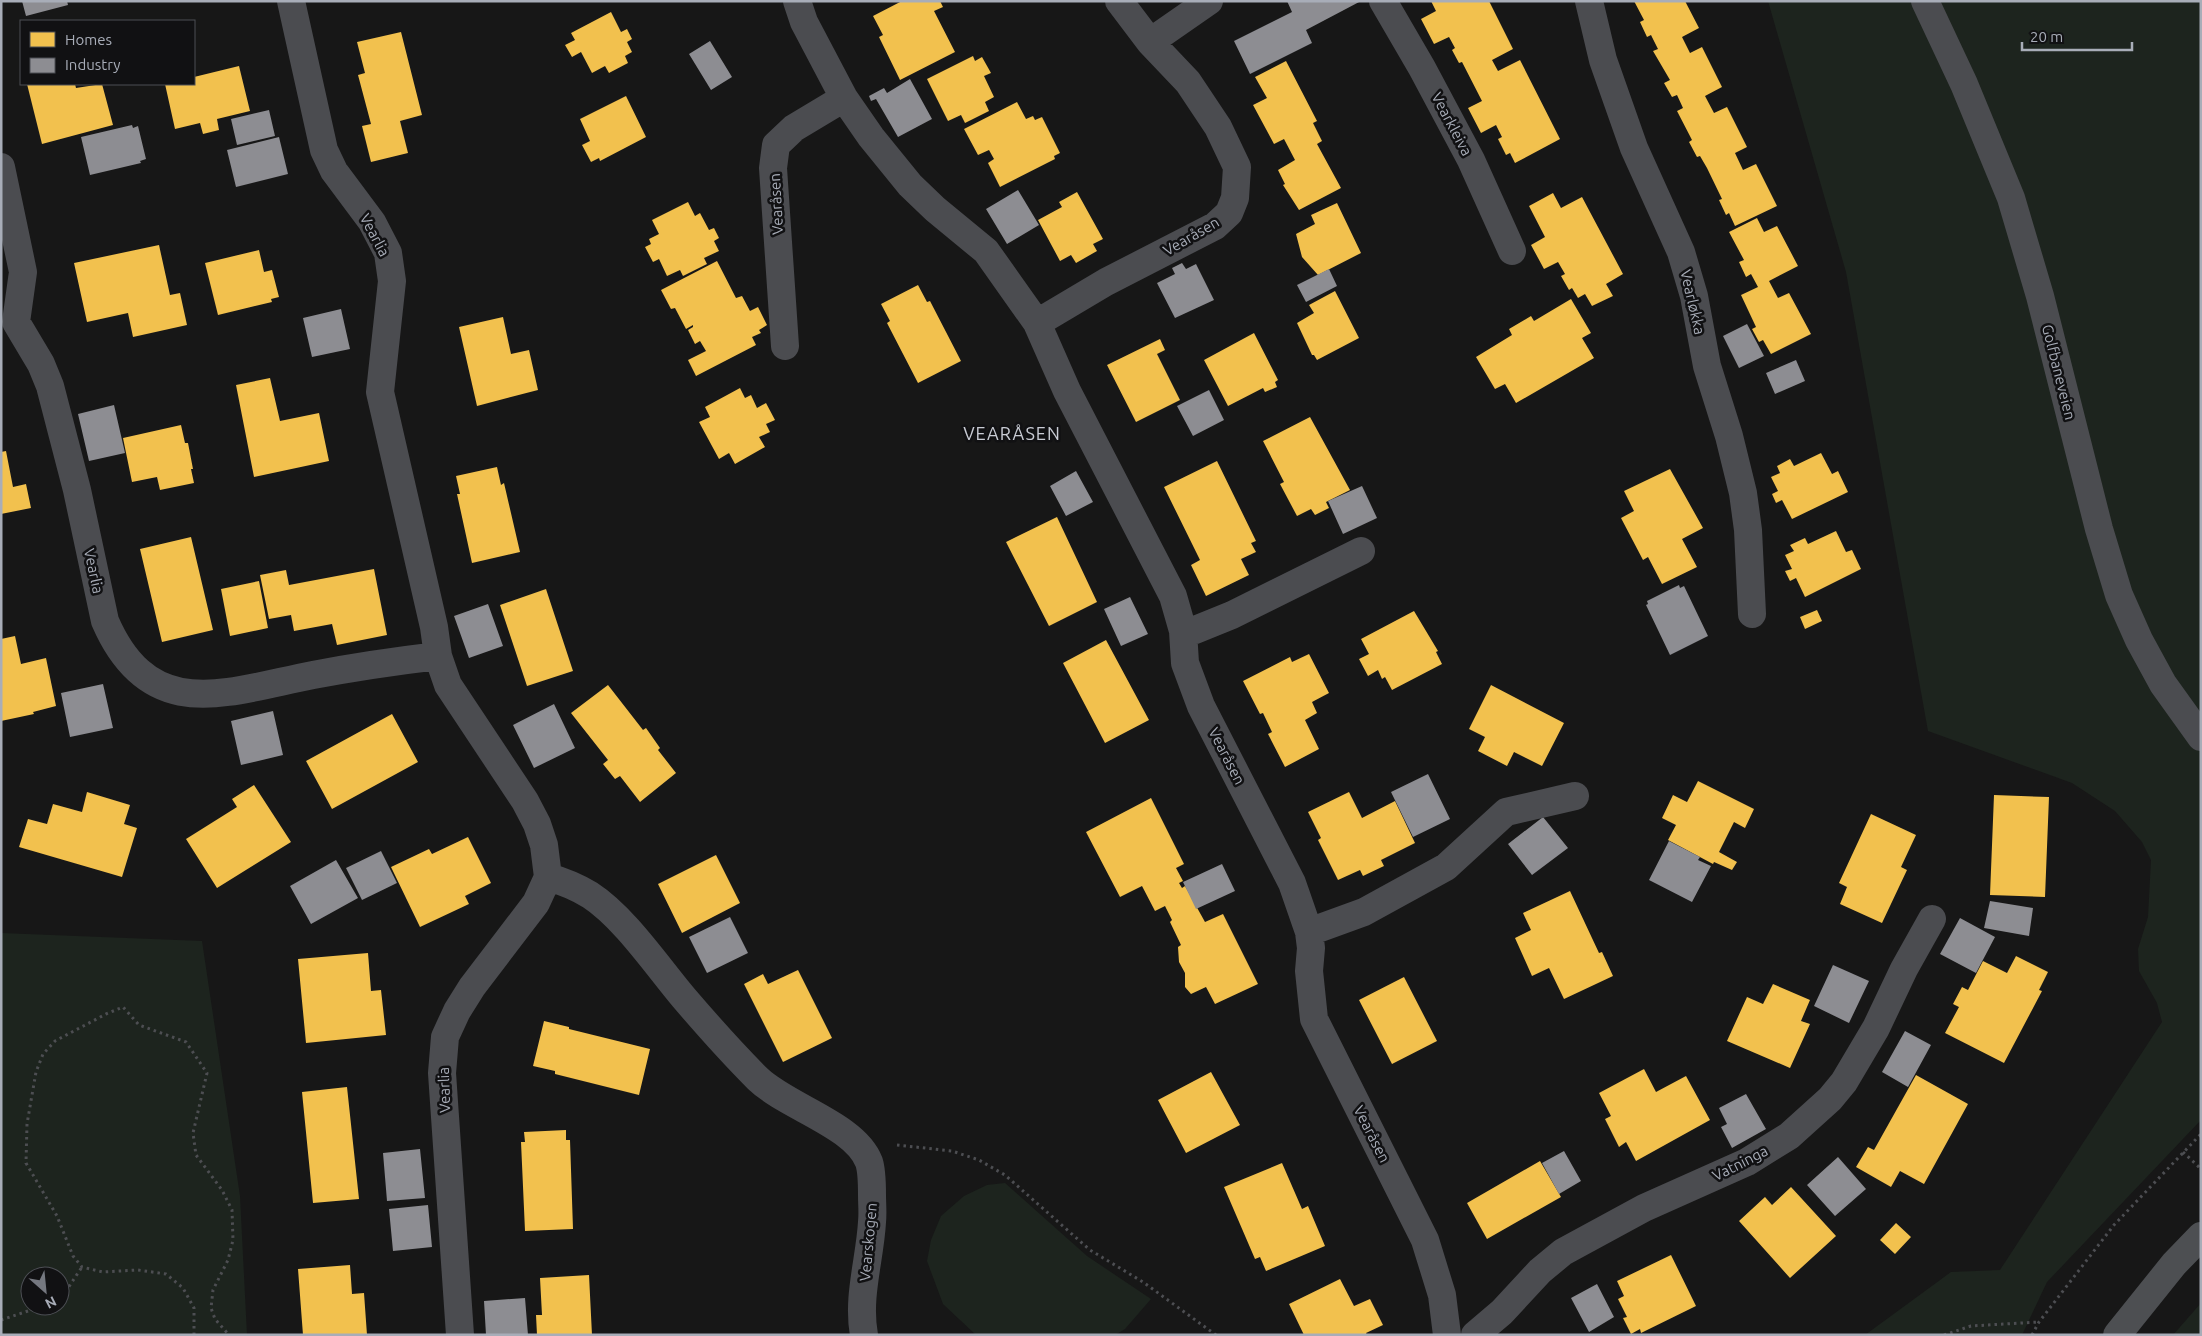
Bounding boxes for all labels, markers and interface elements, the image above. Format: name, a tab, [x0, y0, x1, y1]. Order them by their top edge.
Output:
legend	[20, 20, 195, 85]
scale bar	[2022, 20, 2132, 52]
text: 20 m	[2030, 28, 2063, 45]
text: Homes	[65, 31, 112, 48]
text: Industry	[65, 56, 120, 73]
street label: Vearkleiva	[1428, 90, 1476, 158]
street label: Vearåsen	[766, 173, 786, 235]
street label: Vearlia	[357, 211, 393, 259]
street label: Vearåsen	[1160, 213, 1222, 259]
street label: Vearløkka	[1677, 268, 1709, 336]
street label: Golfbaneveien	[2039, 323, 2079, 421]
district label: VEARÅSEN	[963, 423, 1061, 443]
street label: Vearlia	[81, 547, 107, 595]
street label: Vearåsen	[1205, 725, 1249, 787]
street label: Vearlia	[435, 1067, 453, 1113]
street label: Vearåsen	[1350, 1103, 1394, 1165]
street label: Vatninga	[1709, 1142, 1771, 1184]
street label: Vearskogen	[856, 1202, 880, 1282]
north arrow	[20, 1266, 70, 1316]
text: N	[43, 1293, 59, 1312]

